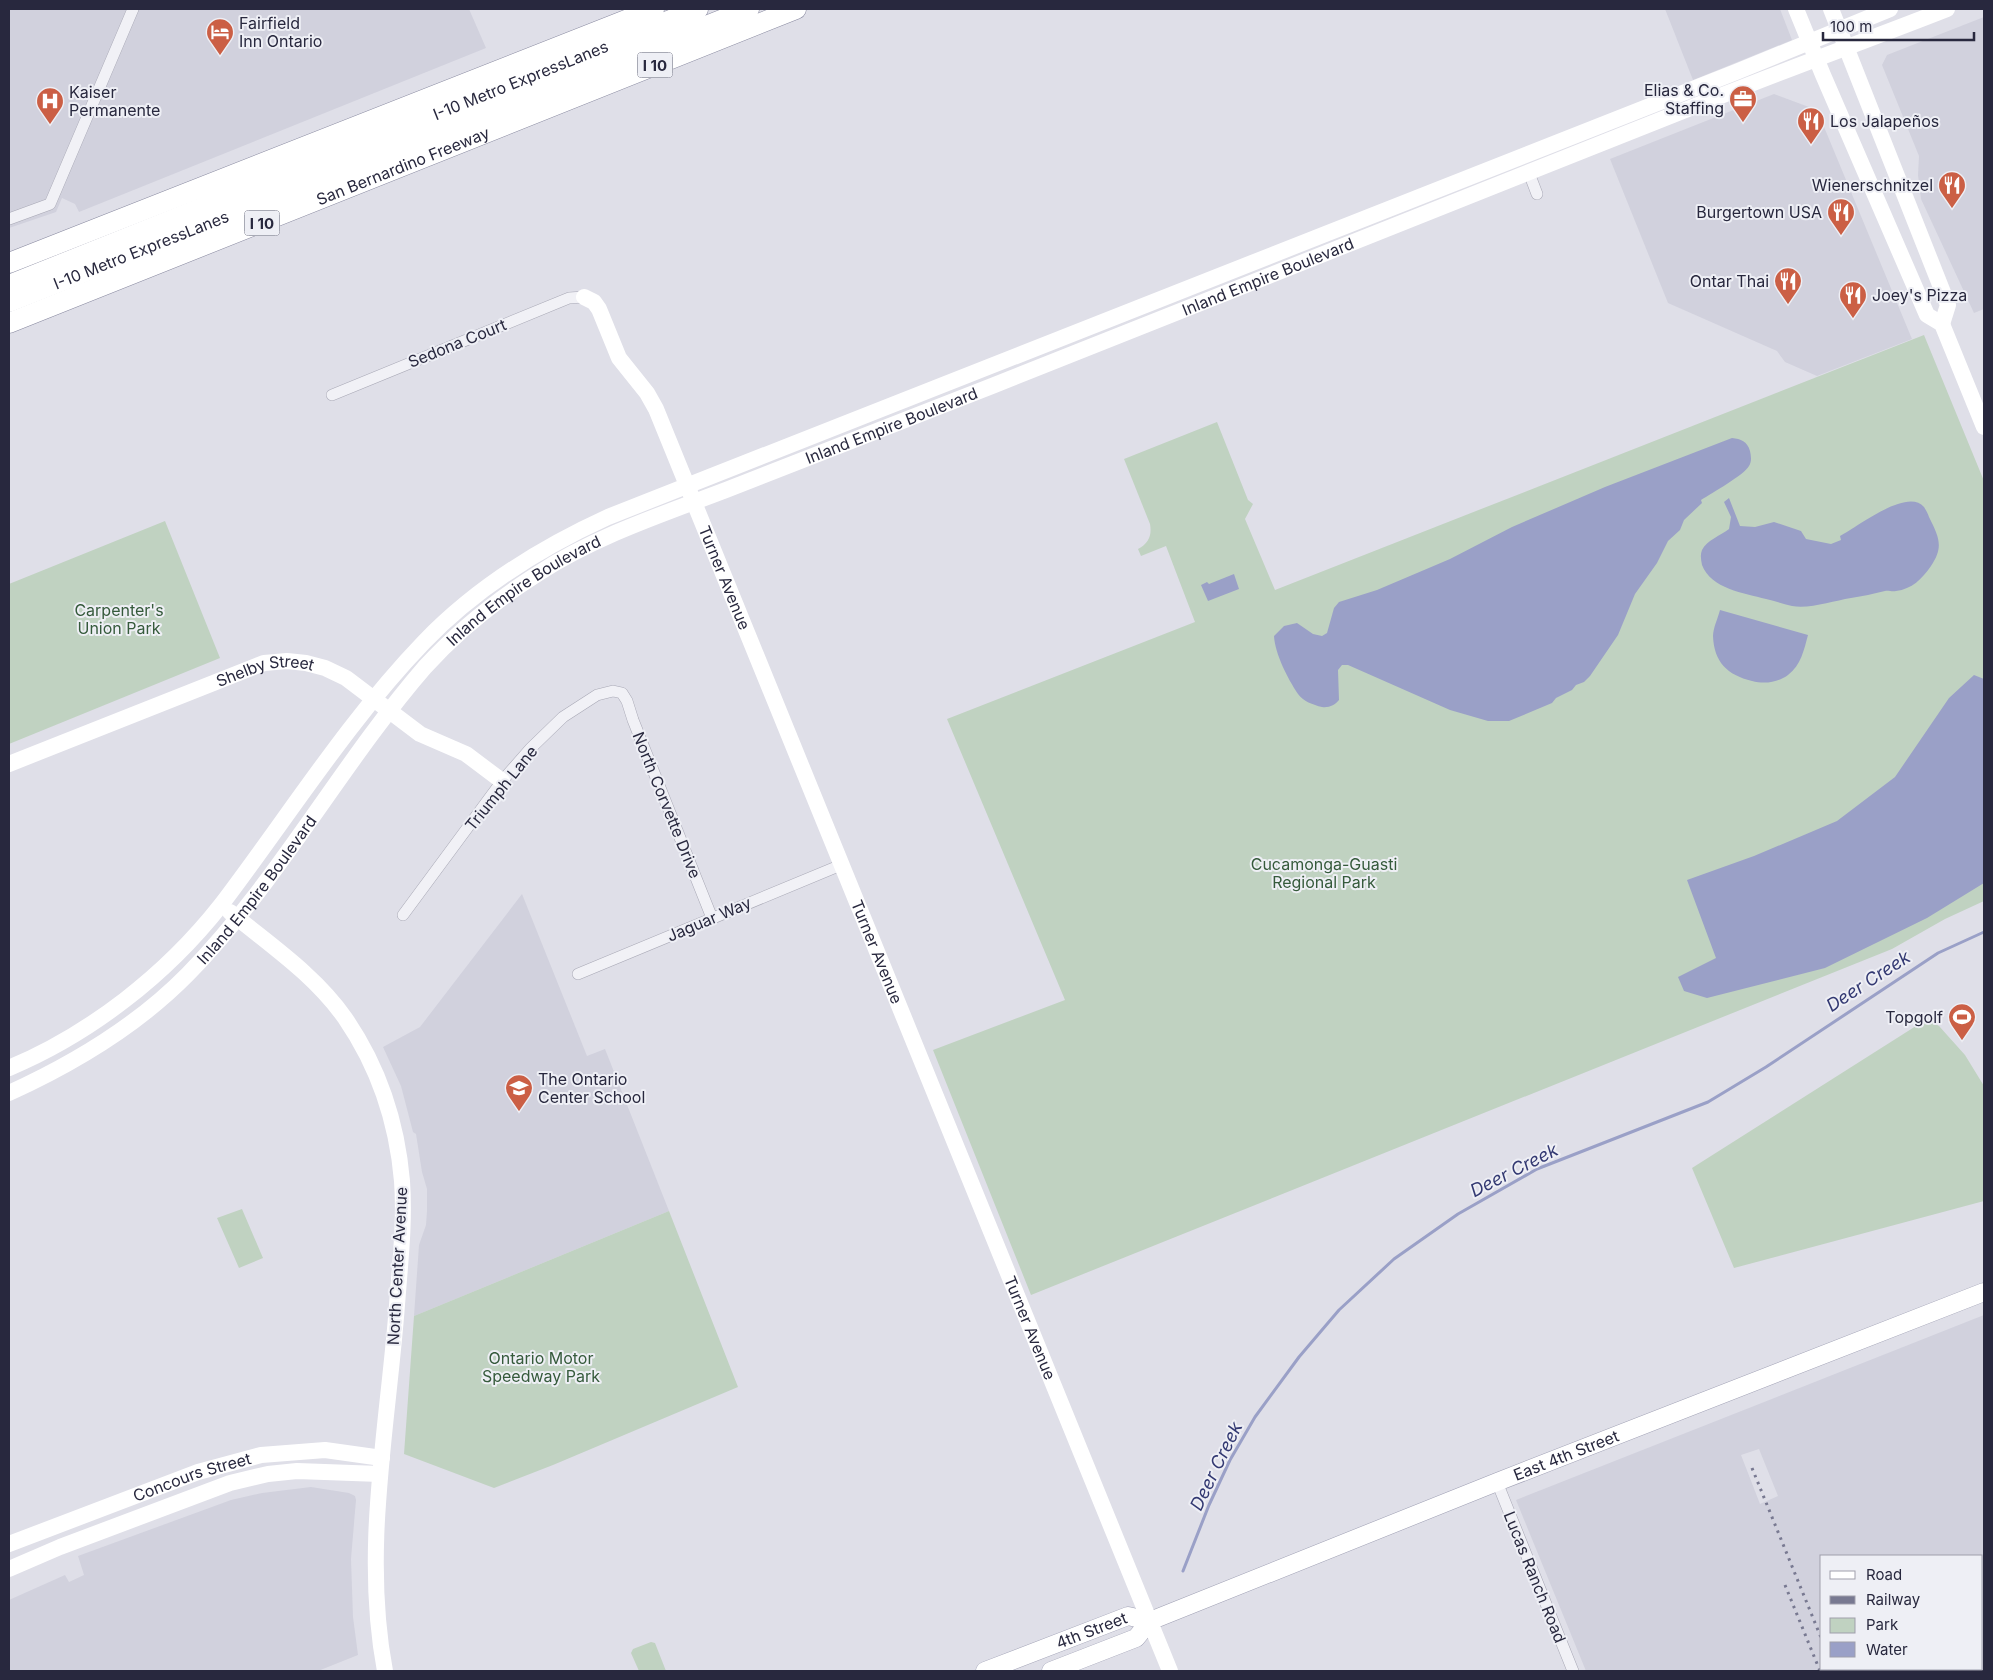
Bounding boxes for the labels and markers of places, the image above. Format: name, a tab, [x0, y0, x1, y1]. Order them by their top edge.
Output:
place label: Fairfield Inn Ontario	[239, 13, 322, 51]
hotel icon: Fairfield Inn Ontario	[205, 17, 235, 56]
place label: Elias & Co. Staffing	[1644, 80, 1724, 118]
place label: Kaiser Permanente	[69, 82, 160, 120]
office icon: Elias & Co. Staffing	[1728, 84, 1758, 123]
hospital icon: Kaiser Permanente	[35, 86, 65, 125]
restaurant icon: Los Jalapeños	[1796, 106, 1826, 145]
place label: Los Jalapeños	[1830, 111, 1939, 131]
restaurant icon: Wienerschnitzel	[1937, 170, 1967, 209]
place label: Wienerschnitzel	[1812, 175, 1933, 195]
restaurant icon: Burgertown USA	[1826, 197, 1856, 236]
place label: Burgertown USA	[1696, 202, 1822, 222]
restaurant icon: Ontar Thai	[1773, 266, 1803, 305]
place label: Ontar Thai	[1690, 271, 1769, 291]
restaurant icon: Joey's Pizza	[1838, 280, 1868, 319]
place label: Joey's Pizza	[1872, 285, 1967, 305]
sports icon: Topgolf	[1947, 1002, 1977, 1041]
place label: Topgolf	[1885, 1007, 1943, 1027]
place label: The Ontario Center School	[538, 1069, 645, 1107]
school or university icon: The Ontario Center School	[504, 1073, 534, 1112]

